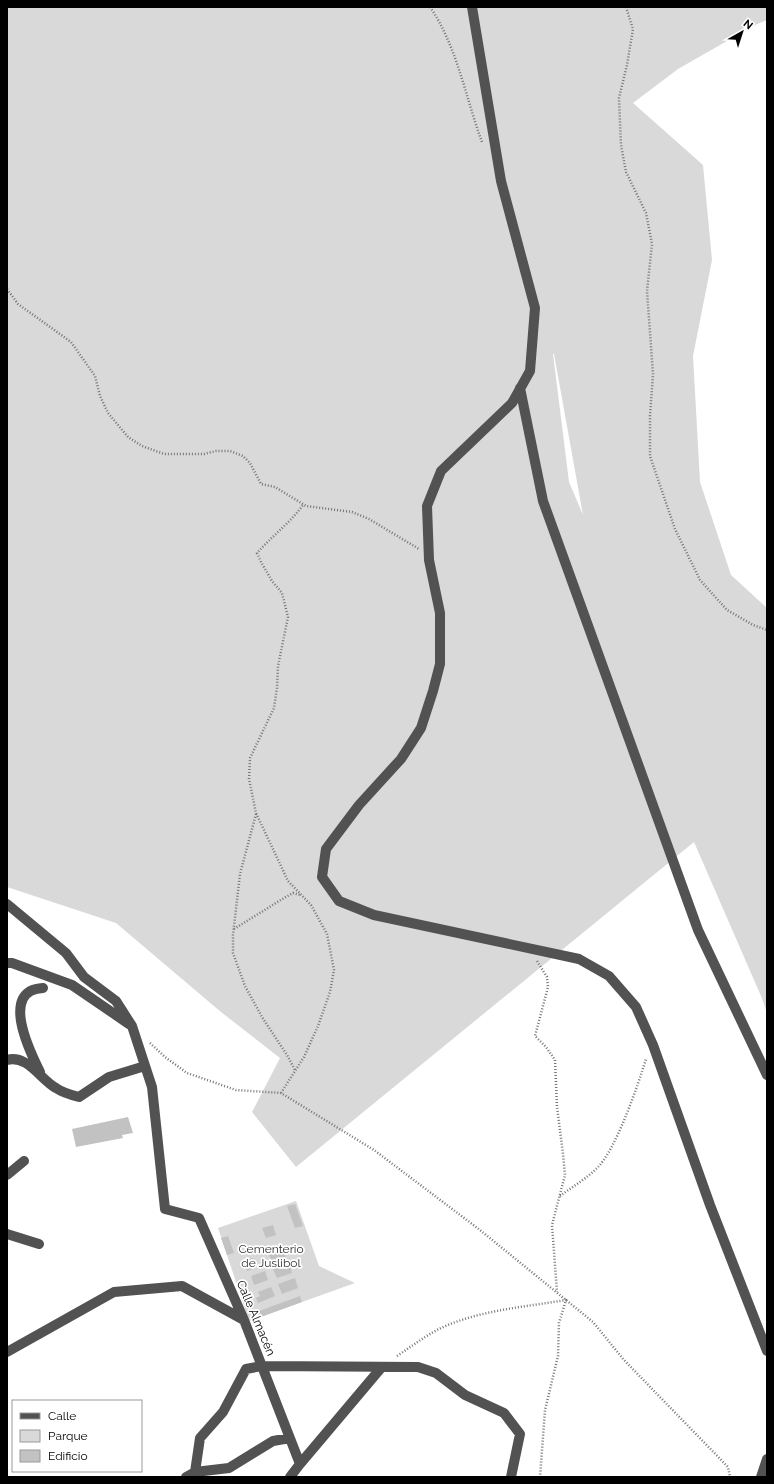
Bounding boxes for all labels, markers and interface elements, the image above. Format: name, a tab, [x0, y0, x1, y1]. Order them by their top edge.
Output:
north arrow	[722, 12, 762, 52]
text: N	[741, 17, 755, 32]
park label: Cementerio de Juslibol	[238, 1242, 304, 1270]
street label: Calle Almacén	[234, 1278, 278, 1358]
legend	[12, 1400, 142, 1472]
text: Calle	[48, 1409, 76, 1423]
text: Parque	[48, 1429, 88, 1443]
text: Edificio	[48, 1449, 88, 1463]

